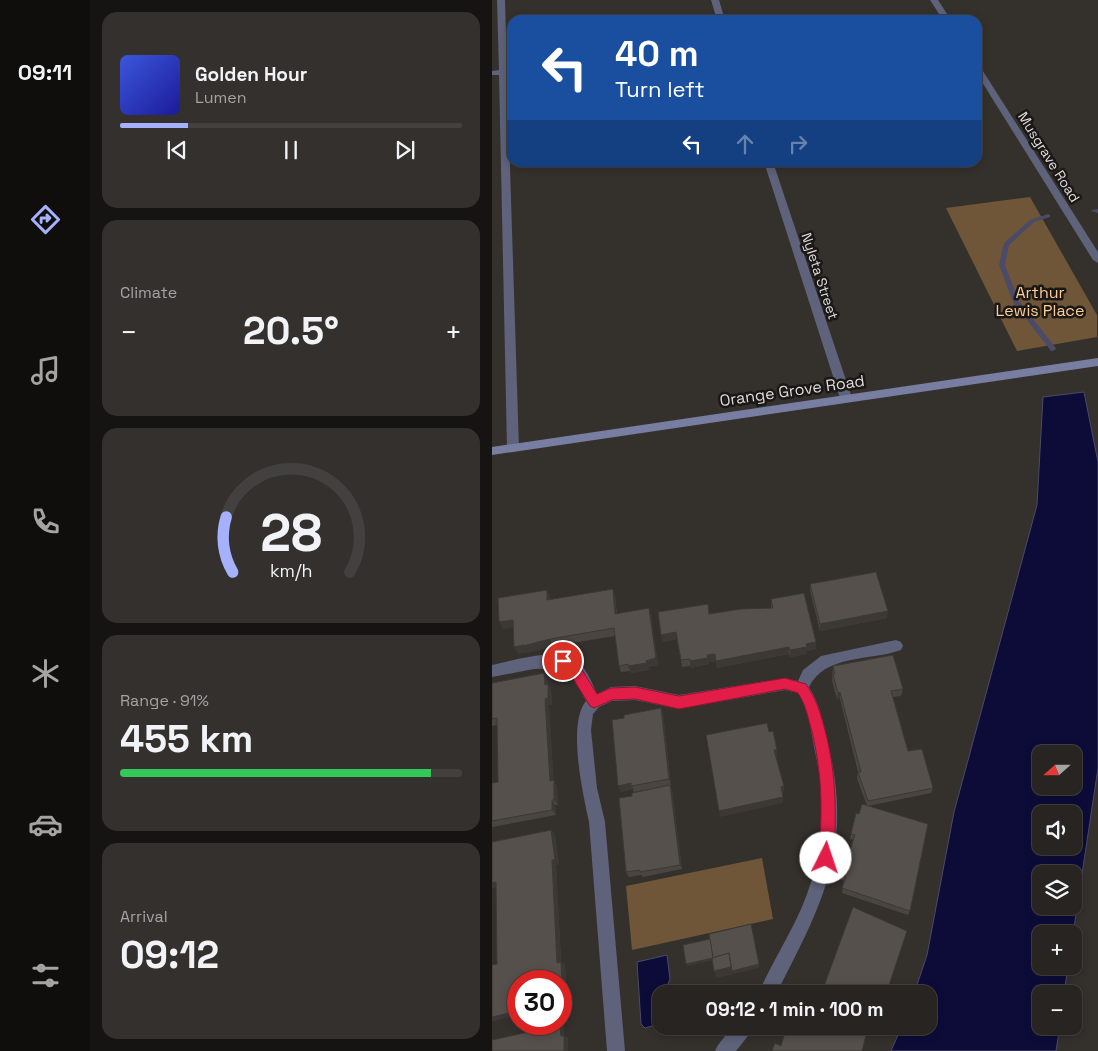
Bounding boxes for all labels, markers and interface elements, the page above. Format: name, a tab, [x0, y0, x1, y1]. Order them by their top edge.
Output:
text: 40 m	[615, 32, 699, 76]
icon: left	[532, 35, 597, 100]
text: 09:11	[18, 58, 72, 86]
text: Golden Hour	[195, 62, 307, 87]
text: Turn left	[615, 75, 705, 103]
text: Lumen	[195, 87, 247, 108]
street label: Musgrave Road	[1014, 108, 1084, 206]
icon: left	[678, 130, 706, 158]
icon: ahead	[731, 130, 759, 158]
icon: right	[784, 130, 812, 158]
icon: previous	[163, 136, 191, 164]
icon: pause	[277, 136, 305, 164]
icon: next	[391, 136, 419, 164]
icon: directions	[28, 202, 63, 237]
street label: Nyleta Street	[798, 230, 842, 322]
text: Climate	[120, 282, 177, 303]
park label: Arthur Lewis Place	[996, 282, 1084, 321]
text: 20.5°	[243, 307, 339, 355]
text: −	[120, 314, 137, 350]
text: +	[445, 314, 462, 350]
icon: music	[28, 353, 63, 388]
street label: Orange Grove Road	[718, 370, 866, 411]
text: 28	[260, 500, 322, 566]
icon: phone	[28, 504, 63, 539]
text: km/h	[270, 559, 312, 582]
pin	[542, 640, 584, 682]
icon: arrive	[549, 647, 577, 675]
icon: climate	[28, 656, 63, 691]
text: Range · 91%	[120, 690, 209, 711]
text: 455 km	[120, 715, 253, 763]
north arrow	[1032, 745, 1082, 795]
map controls	[1032, 745, 1082, 1035]
button: sound	[1032, 805, 1082, 855]
icon: car	[28, 807, 63, 842]
position arrow	[799, 831, 851, 883]
button: layers	[1032, 865, 1082, 915]
text: Arrival	[120, 906, 168, 927]
button: +	[1032, 925, 1082, 975]
text: 09:12	[120, 931, 219, 979]
icon: filters	[28, 958, 63, 993]
speed limit sign: 30	[507, 970, 572, 1035]
button: −	[1032, 985, 1082, 1035]
text: 09:12 · 1 min · 100 m	[706, 997, 883, 1022]

